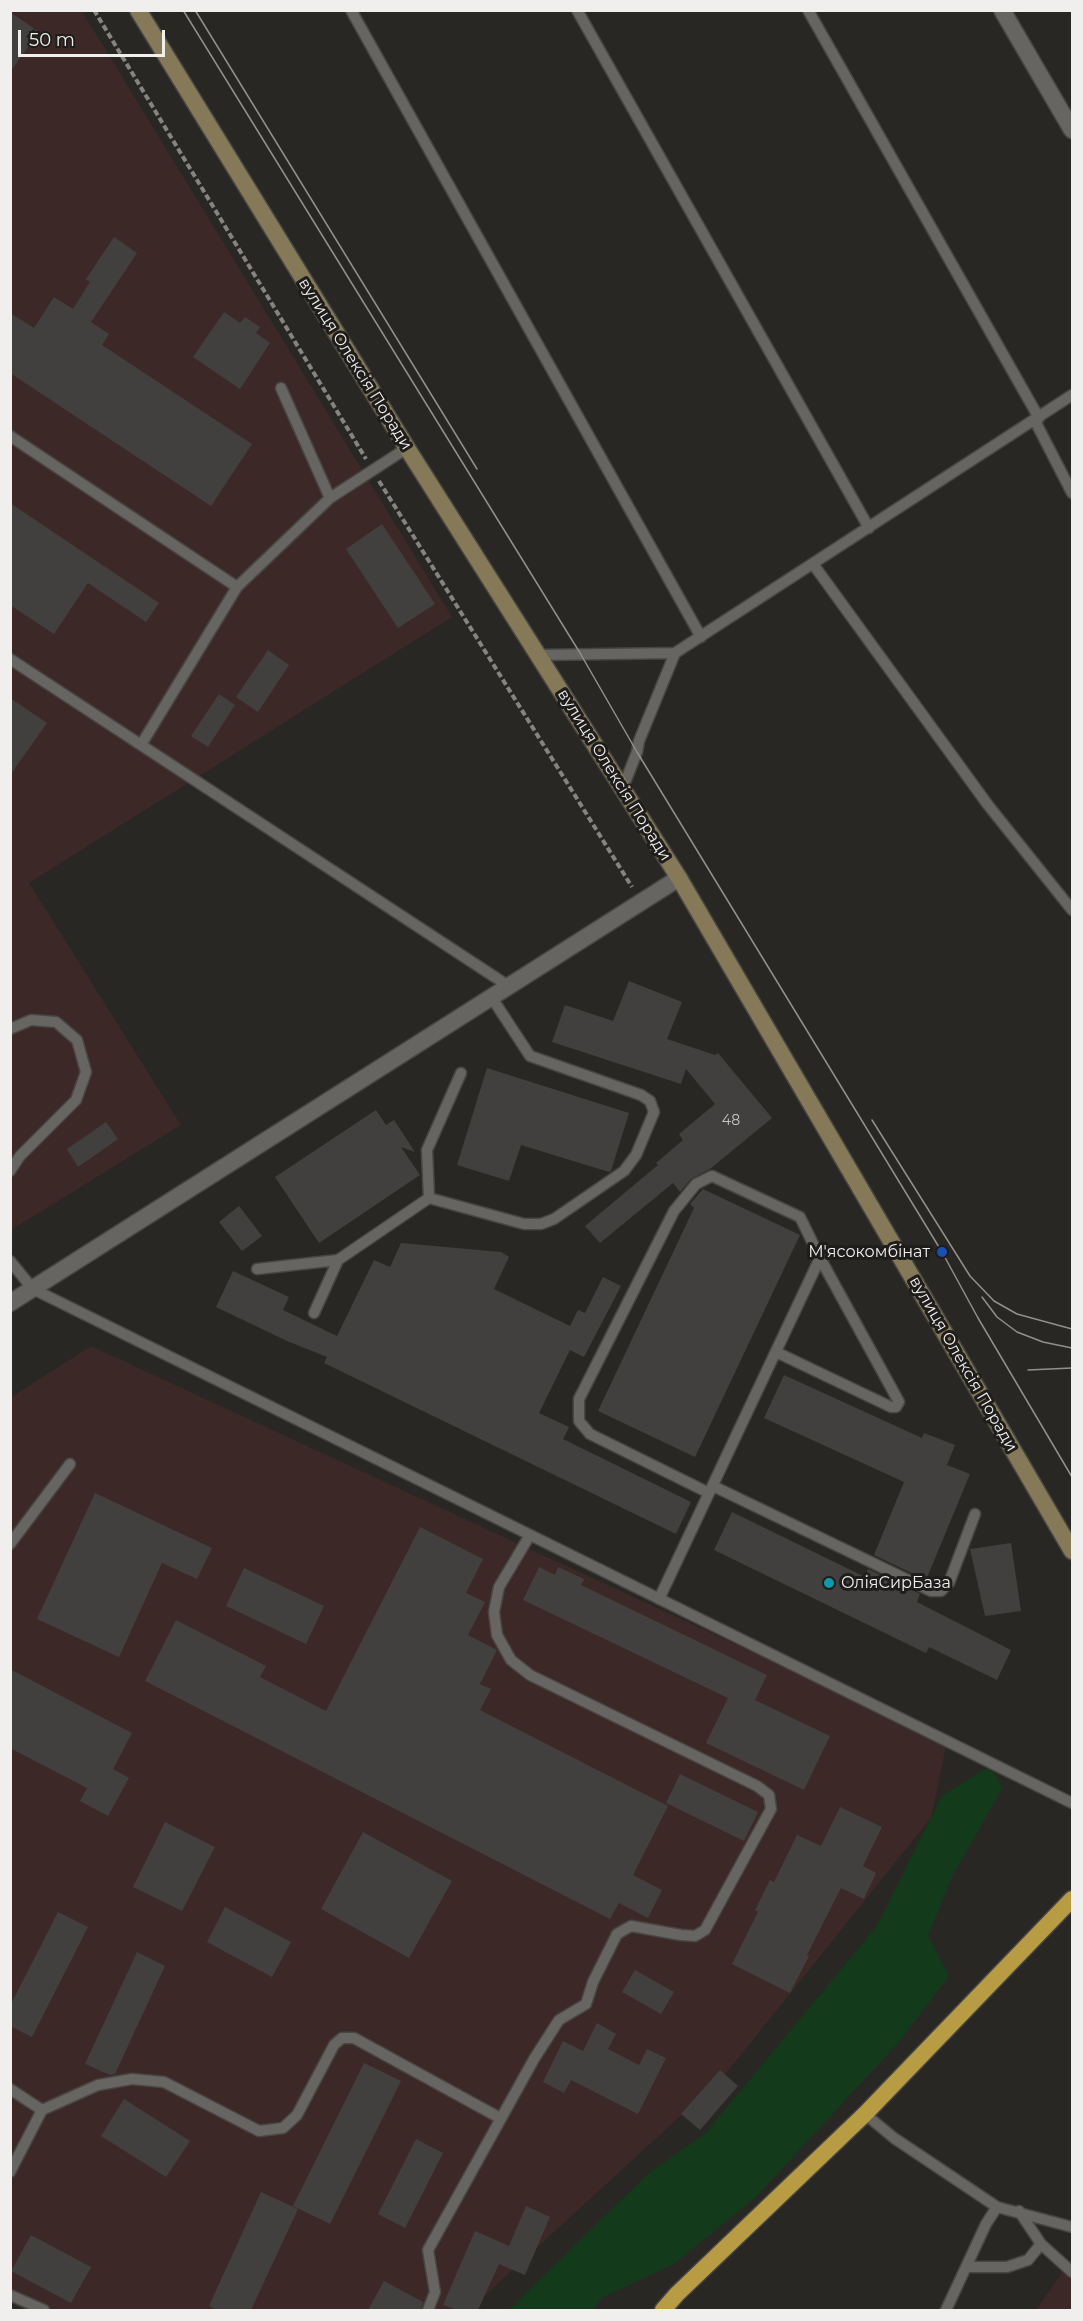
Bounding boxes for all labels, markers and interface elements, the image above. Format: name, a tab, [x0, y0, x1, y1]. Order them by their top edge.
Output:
scale bar	[21, 18, 168, 56]
text: 50 m	[29, 29, 75, 51]
street label: вулиця Олексія Поради	[294, 275, 416, 453]
street label: вулиця Олексія Поради	[553, 686, 675, 864]
house number: 48	[722, 1113, 740, 1129]
place label: М'ясокомбінат	[808, 1242, 930, 1262]
marker: М'ясокомбінат	[935, 1245, 949, 1259]
street label: вулиця Олексія Поради	[905, 1273, 1021, 1455]
place label: ОліяСирБаза	[841, 1573, 951, 1593]
marker: ОліяСирБаза	[822, 1576, 836, 1590]

